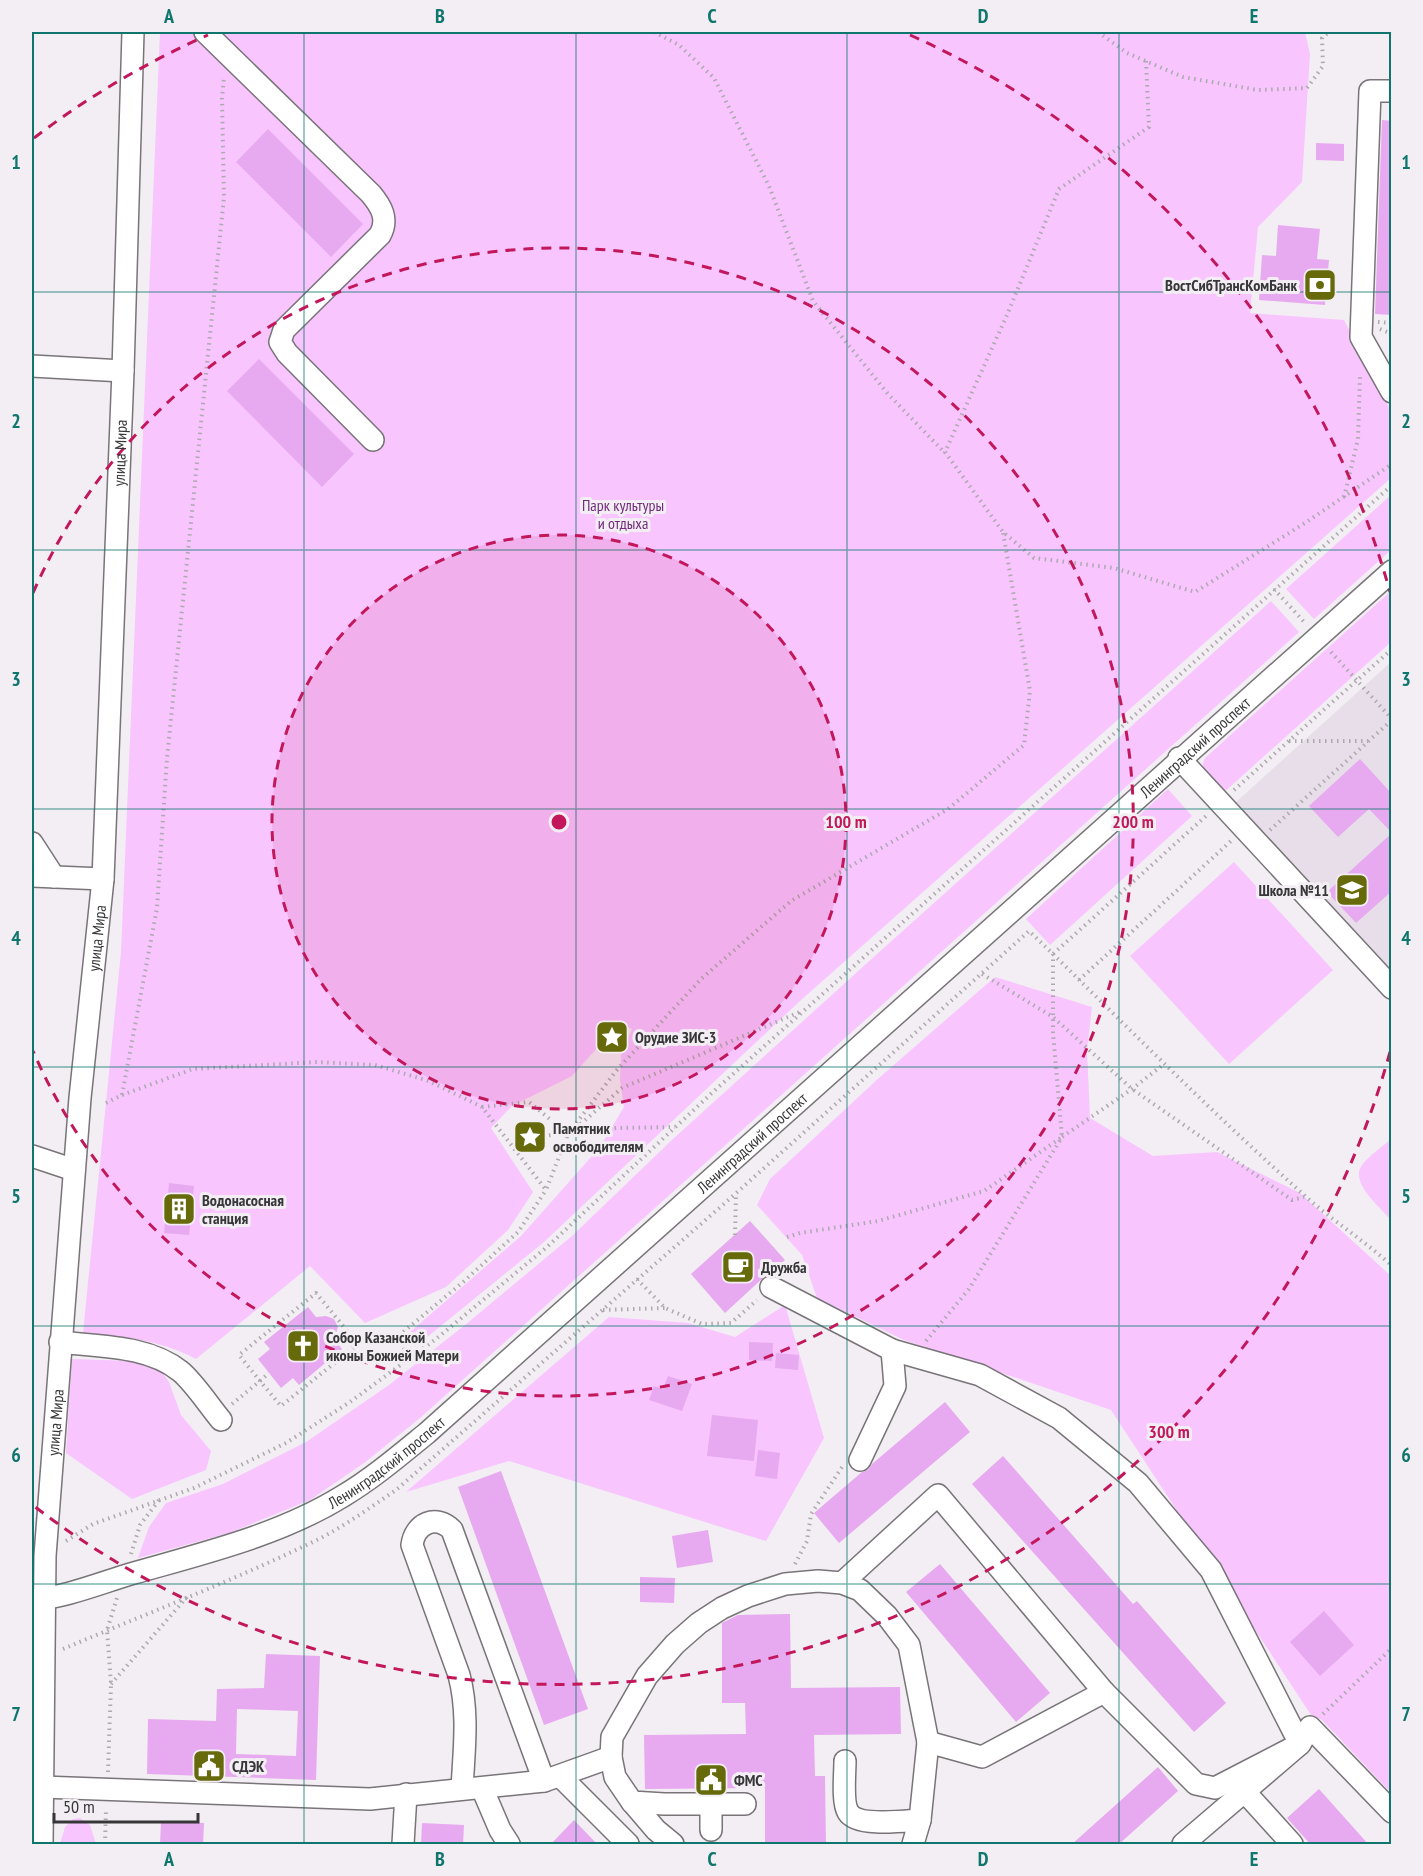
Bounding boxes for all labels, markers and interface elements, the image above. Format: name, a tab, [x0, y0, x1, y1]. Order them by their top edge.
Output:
text: A	[163, 3, 175, 29]
text: B	[435, 3, 445, 29]
text: C	[707, 3, 717, 29]
text: D	[978, 3, 989, 29]
text: E	[1250, 3, 1258, 29]
text: 1	[11, 149, 21, 175]
text: 1	[1401, 149, 1411, 175]
bank icon: ВостСибТрансКомБанк	[1302, 267, 1338, 303]
place label: ВостСибТрансКомБанк	[1165, 275, 1297, 295]
text: 2	[11, 408, 21, 434]
text: 2	[1401, 408, 1411, 434]
street label: улица Мира	[108, 419, 131, 487]
park label: Парк культуры и отдыха	[582, 495, 664, 533]
text: 3	[11, 666, 21, 692]
text: 3	[1401, 666, 1411, 692]
street label: Ленинградский проспект	[1135, 692, 1255, 802]
text: 100 m	[825, 810, 867, 833]
text: 200 m	[1112, 810, 1154, 833]
centre of rings	[549, 812, 569, 832]
school or university icon: Школа №11	[1334, 872, 1370, 908]
place label: Школа №11	[1258, 880, 1329, 900]
street label: улица Мира	[83, 904, 110, 973]
text: 4	[11, 925, 21, 951]
text: 4	[1401, 925, 1411, 951]
place icon: Орудие ЗИС-3	[594, 1019, 630, 1055]
place label: Орудие ЗИС-3	[635, 1027, 716, 1047]
street label: Ленинградский проспект	[692, 1088, 812, 1198]
place label: Памятник освободителям	[553, 1118, 643, 1156]
place icon: Памятник освободителям	[512, 1119, 548, 1155]
text: 5	[11, 1183, 21, 1209]
text: 5	[1401, 1183, 1411, 1209]
place label: Водонасосная станция	[202, 1190, 284, 1228]
building icon: Водонасосная станция	[161, 1191, 197, 1227]
cafe icon: Дружба	[720, 1249, 756, 1285]
place label: Дружба	[761, 1257, 807, 1277]
place label: Собор Казанской иконы Божией Матери	[326, 1327, 459, 1365]
church icon: Собор Казанской иконы Божией Матери	[285, 1328, 321, 1364]
street label: улица Мира	[43, 1388, 68, 1456]
street label: Ленинградский проспект	[323, 1411, 450, 1513]
text: 300 m	[1148, 1420, 1190, 1443]
text: 6	[11, 1442, 21, 1468]
text: 6	[1401, 1442, 1411, 1468]
text: 7	[11, 1701, 21, 1727]
text: 7	[1401, 1701, 1411, 1727]
public building icon: СДЭК	[191, 1748, 227, 1784]
place label: СДЭК	[232, 1756, 265, 1776]
public building icon: ФМС	[693, 1762, 729, 1798]
place label: ФМС	[734, 1770, 763, 1790]
scale bar	[54, 1786, 198, 1824]
text: 50 m	[63, 1795, 95, 1818]
text: A	[163, 1846, 175, 1872]
text: B	[435, 1846, 445, 1872]
text: C	[707, 1846, 717, 1872]
text: D	[978, 1846, 989, 1872]
text: E	[1250, 1846, 1258, 1872]

